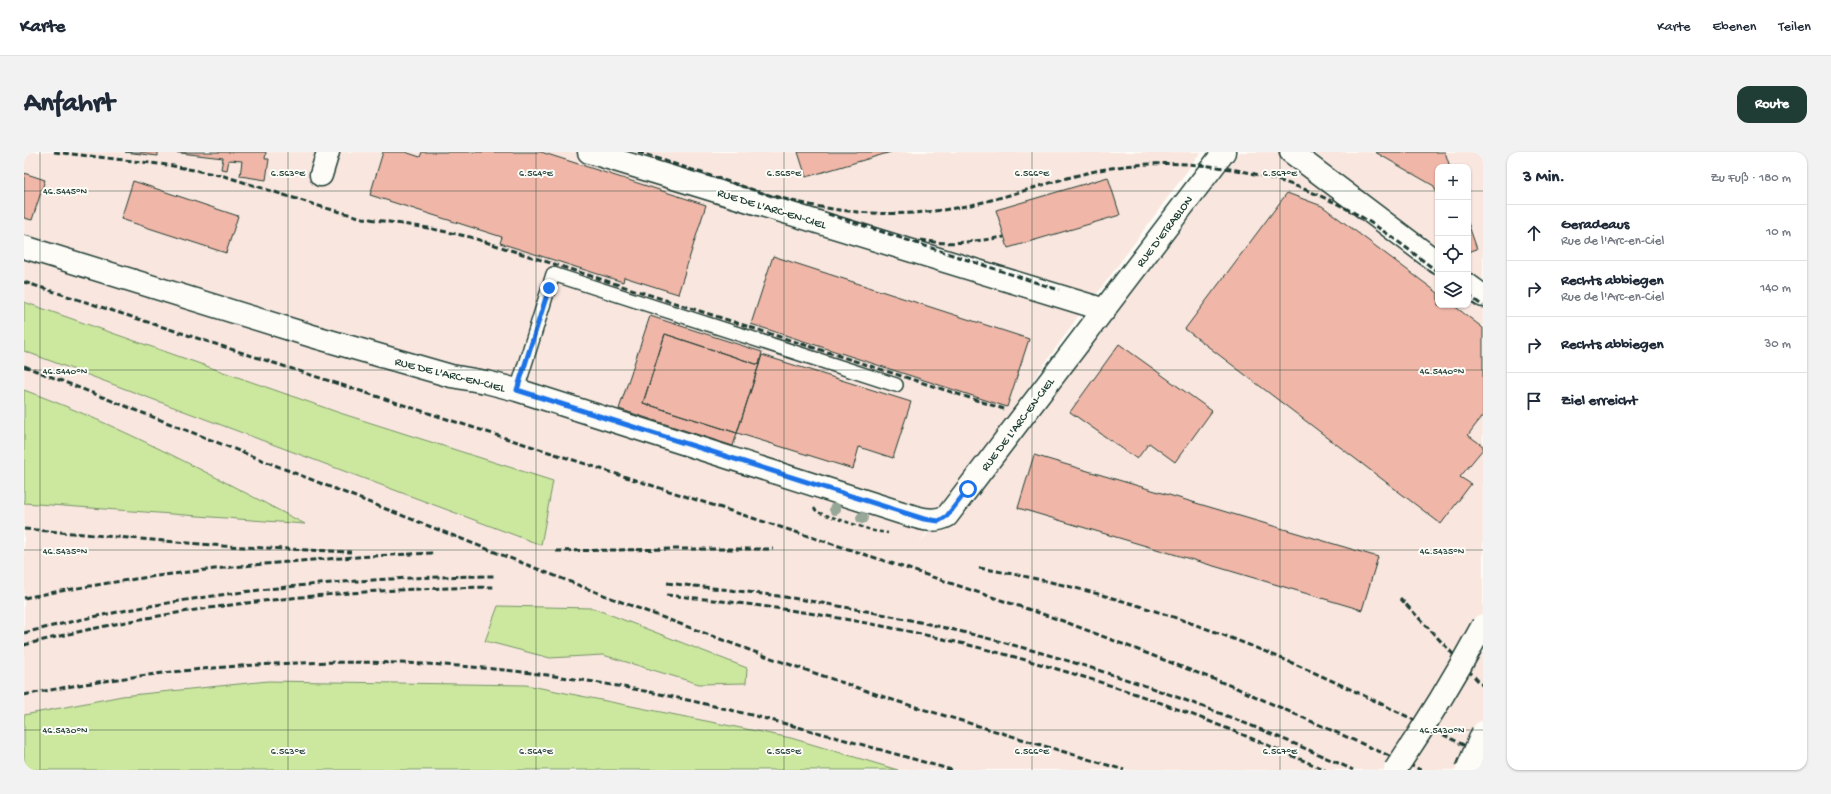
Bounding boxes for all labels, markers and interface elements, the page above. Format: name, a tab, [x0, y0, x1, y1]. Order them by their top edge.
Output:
text: Karte	[20, 16, 65, 39]
text: Karte	[1657, 19, 1691, 36]
text: Ebenen	[1713, 19, 1756, 36]
text: Teilen	[1778, 19, 1811, 36]
button: Route	[1737, 86, 1807, 123]
text: Anfahrt	[24, 88, 114, 121]
map controls	[1435, 164, 1471, 308]
button: +	[1435, 164, 1471, 200]
text: 6.563°E	[271, 168, 306, 180]
text: 6.564°E	[519, 168, 554, 180]
text: 6.565°E	[767, 168, 802, 180]
text: 6.566°E	[1015, 168, 1050, 180]
text: 6.567°E	[1263, 168, 1298, 180]
text: 3 Min.	[1523, 168, 1565, 188]
text: Zu Fuß · 180 m	[1710, 171, 1791, 186]
text: 46.5445°N	[43, 186, 87, 198]
street label: RUE DE L'ARC-EN-CIEL	[715, 187, 828, 233]
street label: RUE D'ETRABLON	[1134, 194, 1197, 271]
button: −	[1435, 200, 1471, 236]
text: Geradeaus	[1561, 216, 1629, 234]
icon: ahead	[1523, 222, 1545, 244]
text: 10 m	[1766, 225, 1791, 240]
text: Rue de l'Arc-en-Ciel	[1561, 234, 1664, 249]
button: locate	[1435, 236, 1471, 272]
button: layers	[1435, 272, 1471, 308]
text: Rechts abbiegen	[1561, 272, 1664, 290]
icon: right	[1523, 278, 1545, 300]
route end	[540, 279, 558, 297]
text: 140 m	[1760, 281, 1791, 296]
text: Rue de l'Arc-en-Ciel	[1561, 290, 1664, 305]
icon: right	[1523, 334, 1545, 356]
text: Rechts abbiegen	[1561, 336, 1664, 354]
text: 30 m	[1765, 337, 1791, 352]
street label: RUE DE L'ARC-EN-CIEL	[393, 355, 507, 397]
text: 46.5440°N	[43, 366, 88, 378]
text: 46.5440°N	[1420, 366, 1465, 378]
street label: RUE DE L'ARC-EN-CIEL	[979, 375, 1059, 475]
icon: arrive	[1523, 390, 1545, 412]
text: Ziel erreicht	[1561, 392, 1637, 410]
route start	[959, 480, 977, 498]
text: 46.5435°N	[43, 546, 88, 558]
text: 46.5435°N	[1420, 546, 1465, 558]
text: 46.5430°N	[43, 725, 88, 737]
text: 46.5430°N	[1420, 725, 1465, 737]
text: 6.563°E	[271, 746, 306, 758]
text: 6.564°E	[519, 746, 554, 758]
text: 6.565°E	[767, 746, 802, 758]
text: 6.566°E	[1015, 746, 1050, 758]
text: 6.567°E	[1263, 746, 1298, 758]

